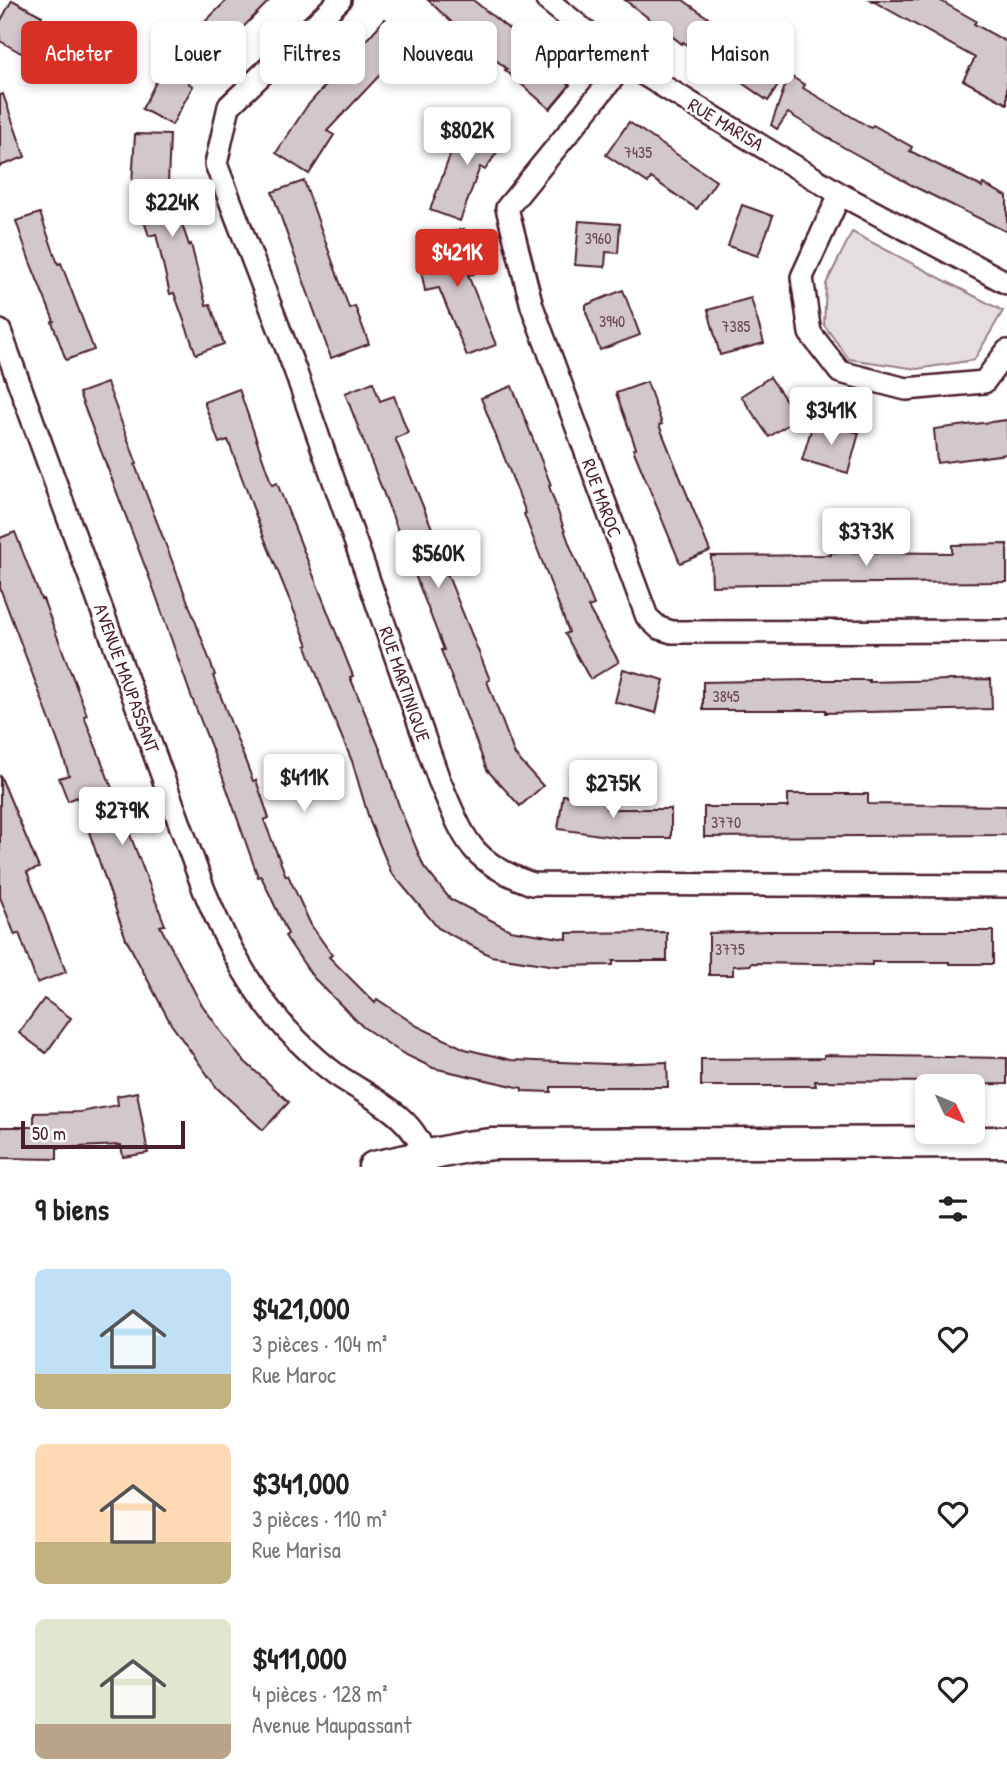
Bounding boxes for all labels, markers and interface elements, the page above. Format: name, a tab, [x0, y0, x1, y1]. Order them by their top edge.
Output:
chip: Acheter	[21, 21, 137, 84]
chip: Louer	[151, 21, 246, 84]
chip: Filtres	[260, 21, 365, 84]
chip: Nouveau	[379, 21, 497, 84]
chip: Appartement	[511, 21, 673, 84]
chip: Maison	[687, 21, 794, 84]
street label: RUE MARISA	[684, 91, 768, 157]
pin: $802K	[418, 108, 516, 167]
text: $802K	[440, 114, 494, 145]
house number: 7435	[624, 141, 652, 163]
pin: $224K	[123, 180, 221, 239]
text: $224K	[145, 186, 199, 217]
house number: 3960	[585, 227, 611, 249]
pin: $421K	[408, 230, 506, 289]
text: $421K	[431, 236, 483, 267]
house number: 3940	[599, 310, 625, 332]
house number: 7385	[722, 315, 751, 337]
pin: $341K	[782, 388, 880, 447]
text: $341K	[806, 394, 856, 425]
street label: RUE MAROC	[576, 455, 628, 541]
pin: $373K	[817, 508, 915, 568]
text: $373K	[838, 515, 894, 546]
pin: $560K	[389, 530, 487, 590]
text: $560K	[412, 537, 464, 568]
street label: AVENUE MAUPASSANT	[88, 600, 166, 757]
street label: RUE MARTINIQUE	[373, 623, 437, 746]
house number: 3845	[713, 685, 740, 707]
pin: $411K	[255, 754, 353, 814]
pin: $275K	[564, 760, 662, 820]
text: $411K	[279, 761, 329, 792]
text: $275K	[585, 767, 641, 798]
pin: $279K	[73, 788, 171, 847]
text: $279K	[95, 794, 149, 825]
house number: 3770	[711, 811, 741, 833]
house number: 3775	[715, 938, 745, 960]
north arrow	[915, 1074, 985, 1144]
map controls	[915, 1074, 985, 1144]
scale bar	[21, 1118, 186, 1150]
text: 50 m	[32, 1120, 66, 1146]
text: 9 biens	[35, 1189, 109, 1229]
icon: filters	[934, 1190, 972, 1228]
text: $421,000	[252, 1288, 350, 1328]
icon: home	[91, 1297, 175, 1381]
icon: heart	[934, 1320, 972, 1358]
text: 3 pièces · 104 m²	[252, 1328, 387, 1359]
text: Rue Maroc	[252, 1359, 336, 1390]
text: $341,000	[252, 1463, 349, 1503]
icon: home	[91, 1472, 175, 1556]
icon: heart	[934, 1495, 972, 1533]
text: 3 pièces · 110 m²	[252, 1503, 387, 1534]
text: Rue Marisa	[252, 1534, 341, 1565]
text: $411,000	[252, 1638, 347, 1678]
icon: home	[91, 1647, 175, 1731]
icon: heart	[934, 1670, 972, 1708]
text: 4 pièces · 128 m²	[252, 1678, 387, 1709]
text: Avenue Maupassant	[252, 1709, 411, 1740]

